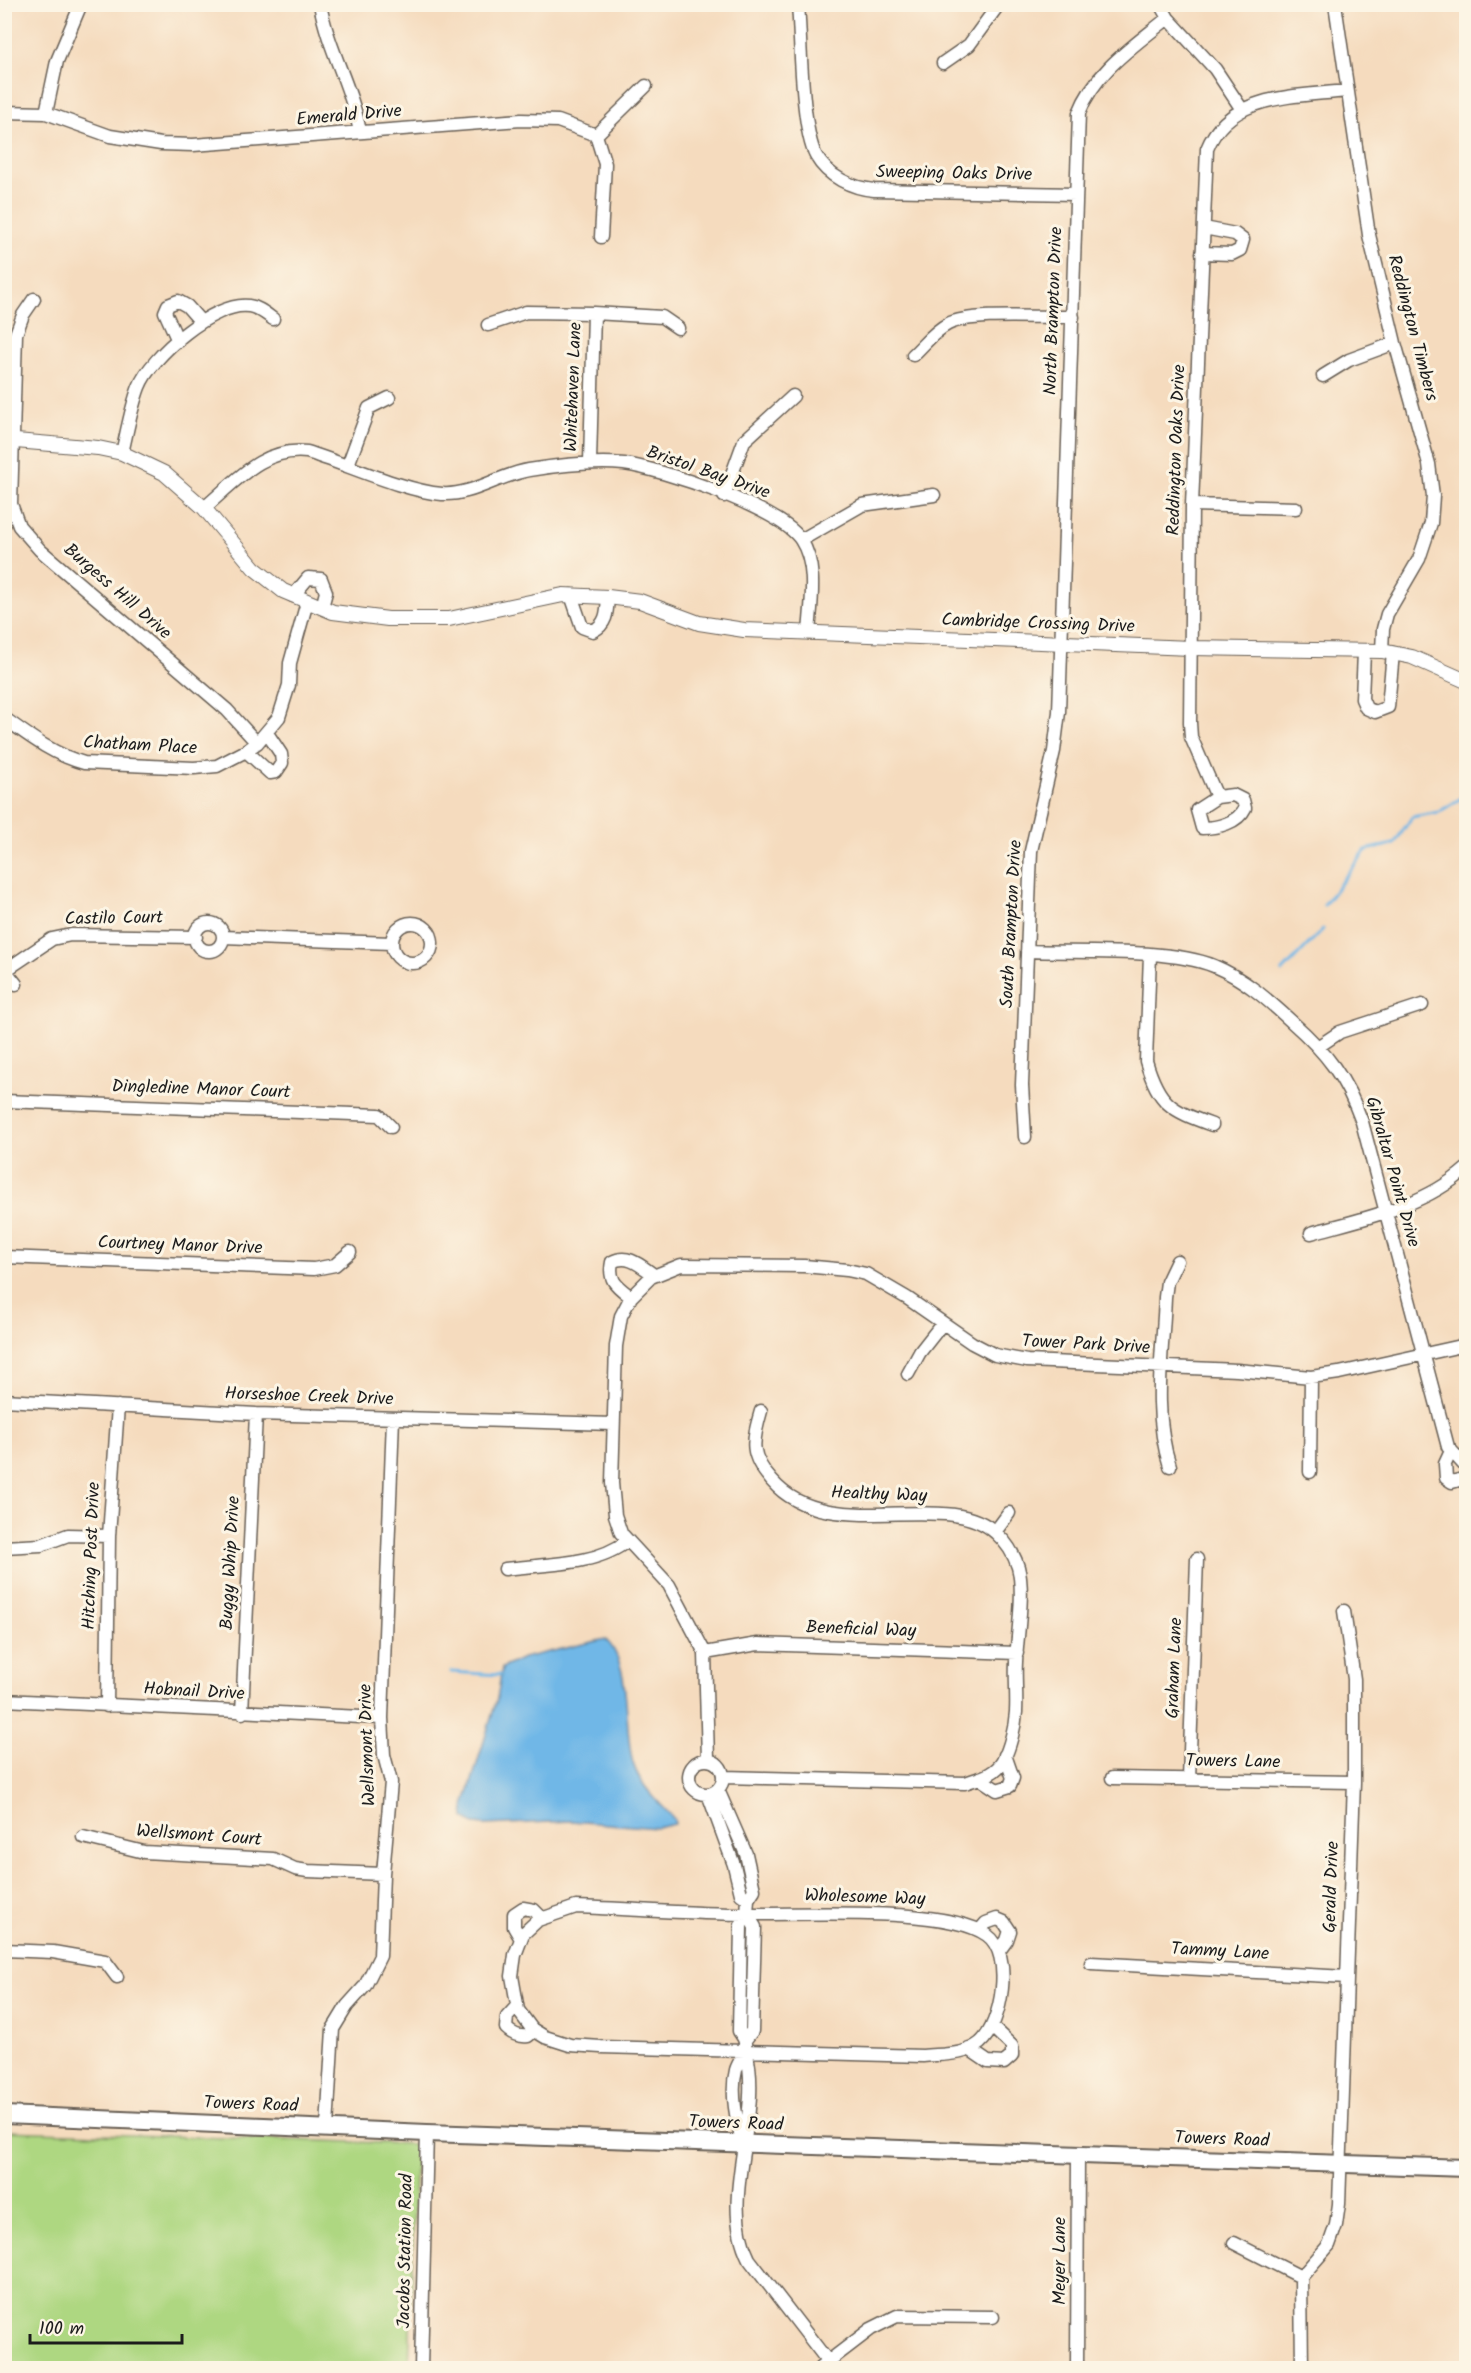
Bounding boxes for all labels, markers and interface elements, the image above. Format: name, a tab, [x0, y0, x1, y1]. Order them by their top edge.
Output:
street label: Emerald Drive	[295, 97, 403, 135]
street label: Sweeping Oaks Drive	[876, 158, 1032, 190]
street label: North Brampton Drive	[1037, 226, 1071, 396]
street label: Reddington Timbers	[1379, 252, 1446, 405]
street label: Whitehaven Lane	[557, 322, 591, 452]
street label: Reddington Oaks Drive	[1160, 364, 1194, 536]
street label: Bristol Bay Drive	[642, 438, 774, 508]
street label: Burgess Hill Drive	[56, 537, 178, 647]
street label: Cambridge Crossing Drive	[941, 606, 1135, 642]
street label: Chatham Place	[82, 729, 198, 763]
street label: South Brampton Drive	[993, 839, 1031, 1009]
street label: Castilo Court	[65, 904, 164, 934]
street label: Dingledine Manor Court	[111, 1072, 292, 1108]
street label: Gibraltar Point Drive	[1357, 1093, 1427, 1251]
street label: Courtney Manor Drive	[97, 1229, 263, 1263]
street label: Tower Park Drive	[1021, 1327, 1151, 1363]
street label: Horseshoe Creek Drive	[224, 1380, 394, 1414]
street label: Healthy Way	[830, 1479, 928, 1511]
street label: Hitching Post Drive	[75, 1482, 109, 1630]
street label: Buggy Whip Drive	[213, 1495, 249, 1631]
street label: Beneficial Way	[805, 1614, 917, 1646]
street label: Graham Lane	[1159, 1617, 1191, 1719]
street label: Hobnail Drive	[143, 1675, 245, 1709]
street label: Wellsmont Drive	[351, 1683, 385, 1807]
street label: Towers Lane	[1185, 1747, 1281, 1777]
street label: Wellsmont Court	[135, 1817, 264, 1855]
street label: Gerald Drive	[1316, 1841, 1348, 1933]
street label: Wholesome Way	[804, 1881, 926, 1915]
street label: Tammy Lane	[1170, 1935, 1270, 1969]
street label: Towers Road	[203, 2089, 300, 2121]
street label: Towers Road	[688, 2108, 785, 2140]
street label: Towers Road	[1174, 2124, 1271, 2156]
street label: Jacobs Station Road	[390, 2172, 422, 2329]
street label: Meyer Lane	[1046, 2217, 1075, 2305]
scale bar	[30, 2307, 182, 2345]
text: 100 m	[39, 2315, 84, 2344]

